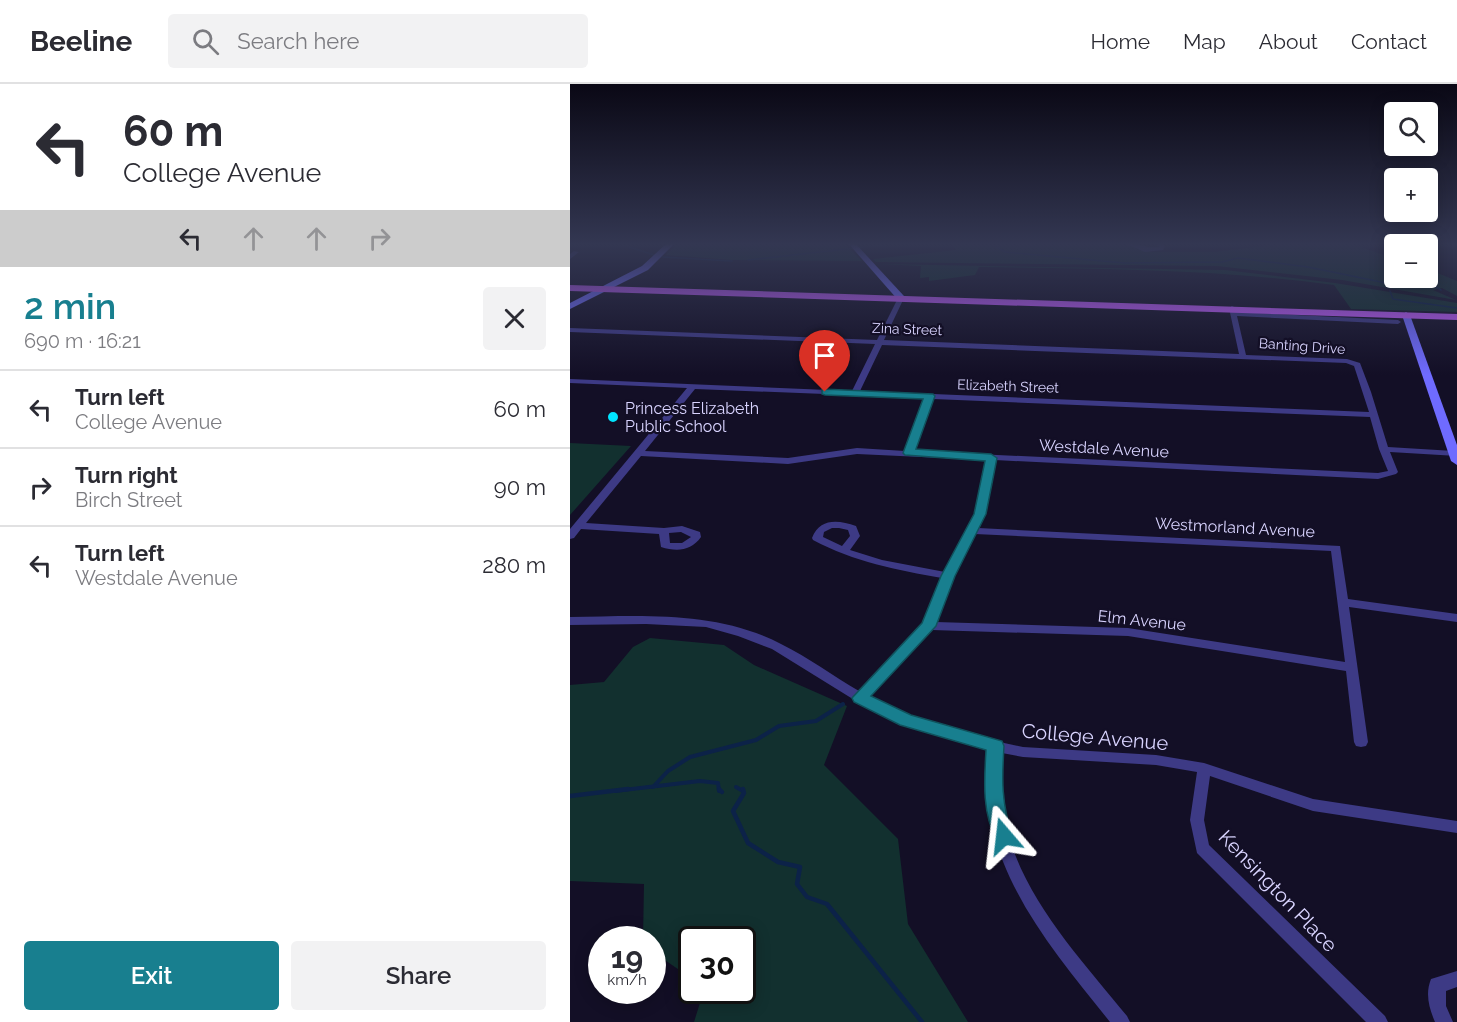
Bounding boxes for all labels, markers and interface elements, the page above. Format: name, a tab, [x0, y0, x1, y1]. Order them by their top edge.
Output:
search box	[168, 14, 588, 68]
text: Beeline	[30, 25, 132, 58]
icon: search	[189, 25, 222, 58]
text: Search here	[237, 28, 359, 54]
text: Home	[1091, 29, 1150, 54]
text: Map	[1183, 29, 1226, 54]
text: About	[1259, 29, 1318, 54]
text: Contact	[1351, 29, 1427, 54]
map controls	[1384, 102, 1438, 288]
button: search	[1384, 102, 1438, 156]
text: 60 m	[123, 107, 223, 156]
icon: left	[24, 108, 102, 186]
text: College Avenue	[123, 157, 321, 188]
button: +	[1384, 168, 1438, 222]
icon: left	[174, 222, 207, 255]
icon: ahead	[237, 222, 270, 255]
icon: ahead	[300, 222, 333, 255]
icon: right	[363, 222, 396, 255]
button: −	[1384, 234, 1438, 288]
text: 2 min	[24, 285, 116, 327]
button: close	[483, 287, 546, 350]
street label: Zina Street	[872, 320, 943, 338]
text: 690 m · 16:21	[24, 329, 141, 353]
pin	[799, 330, 850, 392]
street label: Banting Drive	[1258, 335, 1346, 357]
icon: arrive	[808, 339, 841, 372]
street label: Elizabeth Street	[957, 376, 1060, 396]
text: Turn left	[75, 384, 165, 410]
icon: left	[24, 393, 57, 426]
text: 60 m	[493, 396, 546, 422]
place label: Princess Elizabeth Public School	[625, 399, 759, 436]
text: College Avenue	[75, 410, 222, 434]
marker: Princess Elizabeth Public School	[606, 410, 620, 424]
street label: Westdale Avenue	[1038, 436, 1169, 461]
text: Turn right	[75, 462, 178, 488]
icon: right	[24, 471, 57, 504]
text: 90 m	[494, 474, 546, 500]
text: Birch Street	[75, 488, 183, 512]
street label: Westmorland Avenue	[1155, 514, 1315, 541]
text: Turn left	[75, 540, 165, 566]
icon: left	[24, 549, 57, 582]
text: 280 m	[482, 552, 546, 578]
text: Westdale Avenue	[75, 566, 238, 590]
street label: Elm Avenue	[1097, 606, 1187, 635]
street label: College Avenue	[1021, 719, 1170, 755]
position arrow	[972, 804, 1036, 868]
street label: Kensington Place	[1214, 825, 1342, 957]
speed limit sign: 30	[678, 926, 756, 1004]
text: 19	[611, 940, 643, 975]
button: Exit	[24, 941, 279, 1010]
button: Share	[291, 941, 546, 1010]
text: km/h	[607, 971, 647, 989]

